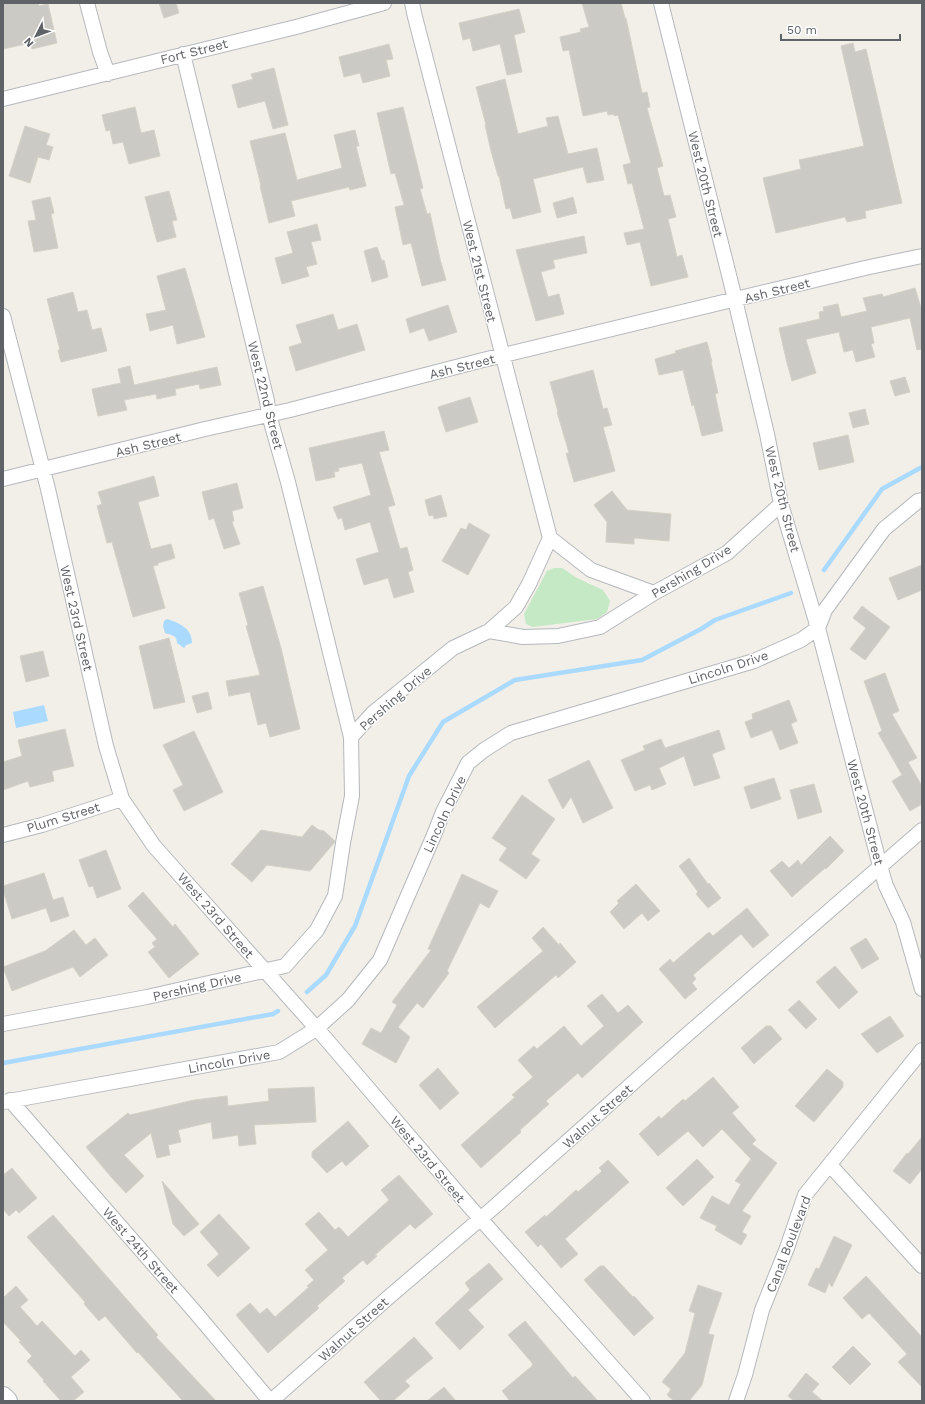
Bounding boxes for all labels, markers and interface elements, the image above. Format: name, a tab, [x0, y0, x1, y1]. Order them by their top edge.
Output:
north arrow	[16, 16, 56, 56]
scale bar	[781, 16, 900, 42]
text: 50 m	[787, 23, 817, 37]
text: N	[21, 35, 36, 50]
street label: Fort Street	[159, 36, 230, 67]
street label: West 20th Street	[685, 129, 726, 239]
street label: West 21st Street	[460, 218, 500, 324]
street label: Ash Street	[743, 275, 812, 306]
street label: West 22nd Street	[245, 339, 286, 451]
street label: Ash Street	[428, 351, 497, 382]
street label: Ash Street	[114, 429, 183, 460]
street label: West 20th Street	[762, 444, 803, 554]
street label: Pershing Drive	[649, 542, 734, 601]
street label: West 23rd Street	[57, 564, 96, 673]
street label: Lincoln Drive	[686, 647, 770, 687]
street label: Pershing Drive	[356, 663, 434, 734]
street label: West 20th Street	[844, 758, 887, 867]
street label: Lincoln Drive	[420, 773, 469, 855]
street label: Plum Street	[25, 799, 102, 836]
street label: West 23rd Street	[174, 870, 257, 962]
street label: Pershing Drive	[151, 969, 243, 1004]
street label: Lincoln Drive	[187, 1047, 271, 1076]
street label: Walnut Street	[559, 1081, 636, 1152]
street label: West 23rd Street	[387, 1113, 469, 1206]
street label: Canal Boulevard	[763, 1194, 814, 1295]
street label: West 24th Street	[99, 1204, 182, 1297]
street label: Walnut Street	[315, 1294, 392, 1365]

